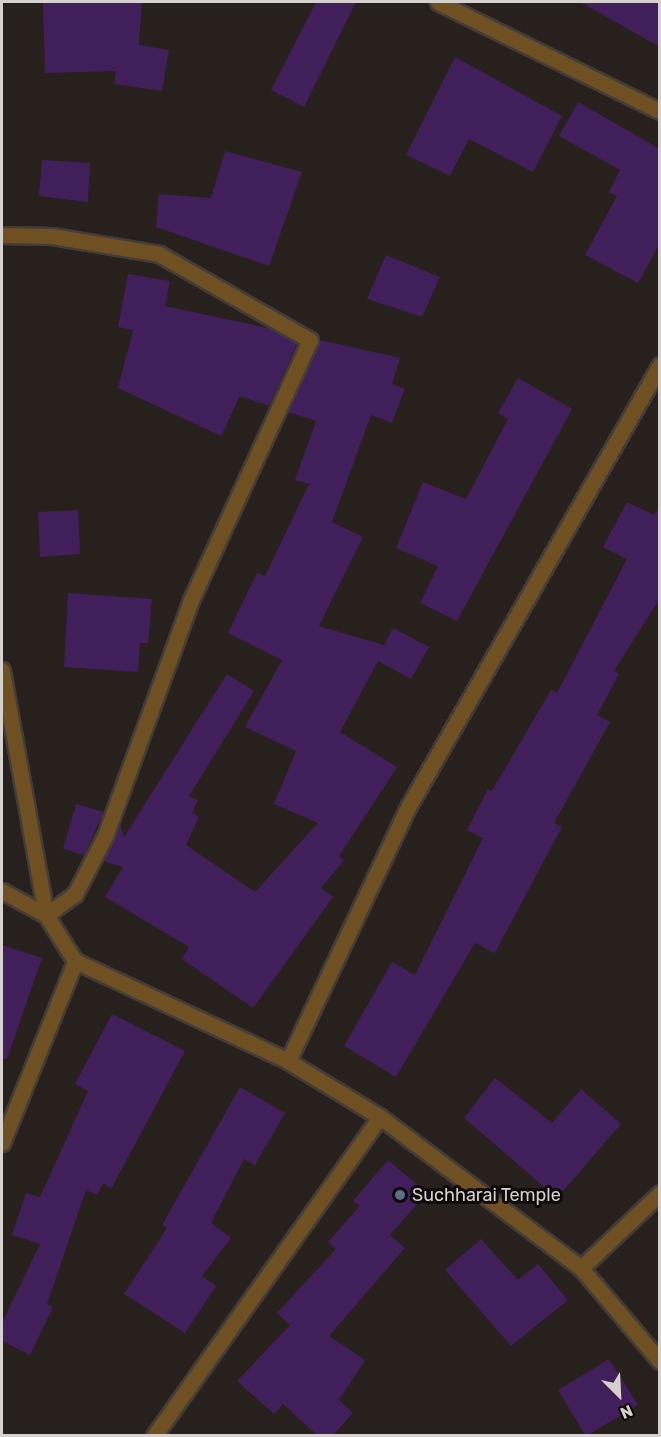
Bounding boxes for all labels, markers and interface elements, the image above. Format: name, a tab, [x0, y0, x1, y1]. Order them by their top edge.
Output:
place label: Suchharai Temple	[412, 1184, 561, 1206]
marker: Suchharai Temple	[393, 1188, 407, 1202]
north arrow	[589, 1365, 649, 1425]
text: N	[617, 1401, 636, 1423]

